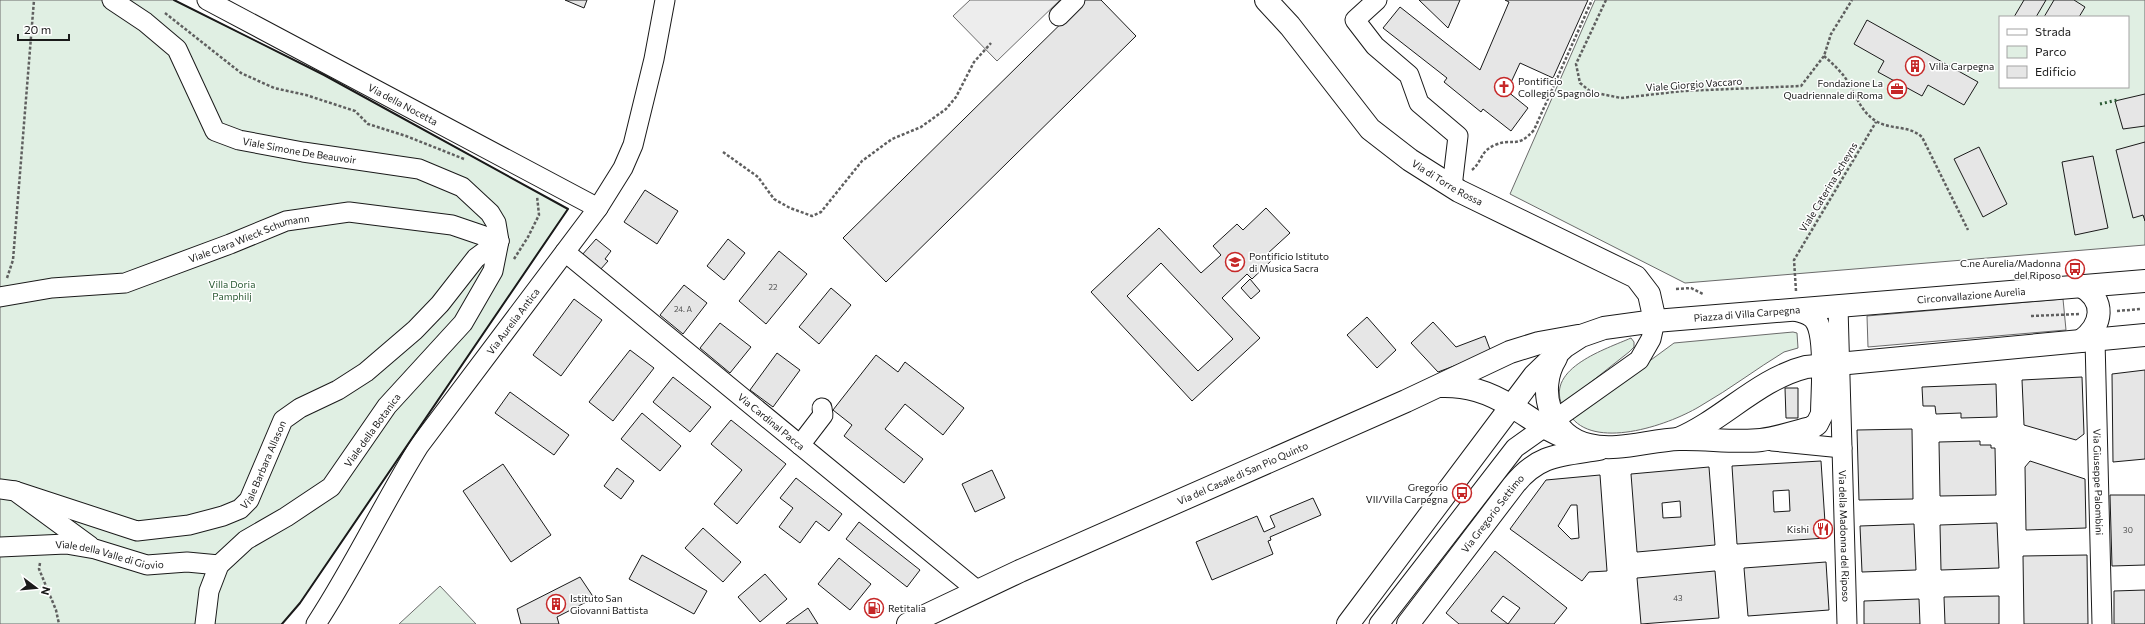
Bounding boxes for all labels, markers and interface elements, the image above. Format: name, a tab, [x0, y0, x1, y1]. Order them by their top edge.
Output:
scale bar	[18, 16, 69, 42]
legend	[1999, 16, 2129, 88]
text: 20 m	[24, 22, 51, 36]
text: Strada	[2035, 24, 2071, 38]
text: Parco	[2035, 44, 2067, 58]
building icon: Villa Carpegna	[1904, 55, 1926, 77]
place label: Villa Carpegna	[1929, 60, 1994, 72]
text: Edificio	[2035, 64, 2076, 78]
place label: Pontificio Collegio Spagnolo	[1518, 75, 1600, 99]
street label: Viale Giorgio Vaccaro	[1645, 75, 1743, 93]
church icon: Pontificio Collegio Spagnolo	[1493, 76, 1515, 98]
place label: Fondazione La Quadriennale di Roma	[1783, 77, 1883, 101]
office icon: Fondazione La Quadriennale di Roma	[1886, 78, 1908, 100]
street label: Via della Nocetta	[366, 81, 440, 128]
street label: Viale Simone De Beauvoir	[242, 135, 357, 166]
street label: Viale Caterina Scheyns	[1796, 140, 1860, 234]
street label: Via di Torre Rossa	[1410, 157, 1485, 208]
street label: Viale Clara Wieck Schumann	[187, 212, 310, 265]
place label: Pontificio Istituto di Musica Sacra	[1249, 250, 1329, 274]
school or university icon: Pontificio Istituto di Musica Sacra	[1224, 251, 1246, 273]
place label: C.ne Aurelia/Madonna del Riposo	[1960, 257, 2061, 281]
bus stop icon: C.ne Aurelia/Madonna del Riposo	[2064, 258, 2086, 280]
park label: Villa Doria Pamphilj	[209, 278, 255, 302]
house number: 22	[769, 282, 778, 292]
street label: Circonvallazione Aurelia	[1916, 285, 2026, 306]
street label: Via Aurelia Antica	[484, 286, 542, 357]
street label: Piazza di Villa Carpegna	[1693, 303, 1801, 324]
house number: 24. A	[674, 304, 692, 314]
street label: Via Cardinal Pacca	[736, 390, 807, 452]
street label: Viale della Botanica	[341, 391, 403, 469]
street label: Viale Barbara Allason	[238, 419, 288, 511]
street label: Via Giuseppe Palombini	[2091, 429, 2106, 535]
street label: Via del Casale di San Pio Quinto	[1175, 439, 1310, 507]
street label: Via della Madonna del Riposo	[1837, 470, 1852, 602]
street label: Via Gregorio Settimo	[1458, 472, 1526, 555]
place label: Gregorio VII/Villa Carpegna	[1366, 481, 1448, 505]
bus stop icon: Gregorio VII/Villa Carpegna	[1451, 482, 1473, 504]
restaurant icon: Kishi	[1812, 518, 1834, 540]
place label: Kishi	[1787, 523, 1809, 535]
house number: 30	[2123, 525, 2133, 535]
street label: Viale della Valle di Giovio	[55, 538, 164, 571]
north arrow	[16, 568, 56, 608]
text: N	[39, 585, 53, 597]
place label: Istituto San Giovanni Battista	[570, 592, 648, 616]
building icon: Istituto San Giovanni Battista	[545, 593, 567, 615]
house number: 43	[1673, 593, 1683, 603]
fuel station icon: Retitalia	[863, 597, 885, 619]
place label: Retitalia	[888, 602, 926, 614]

